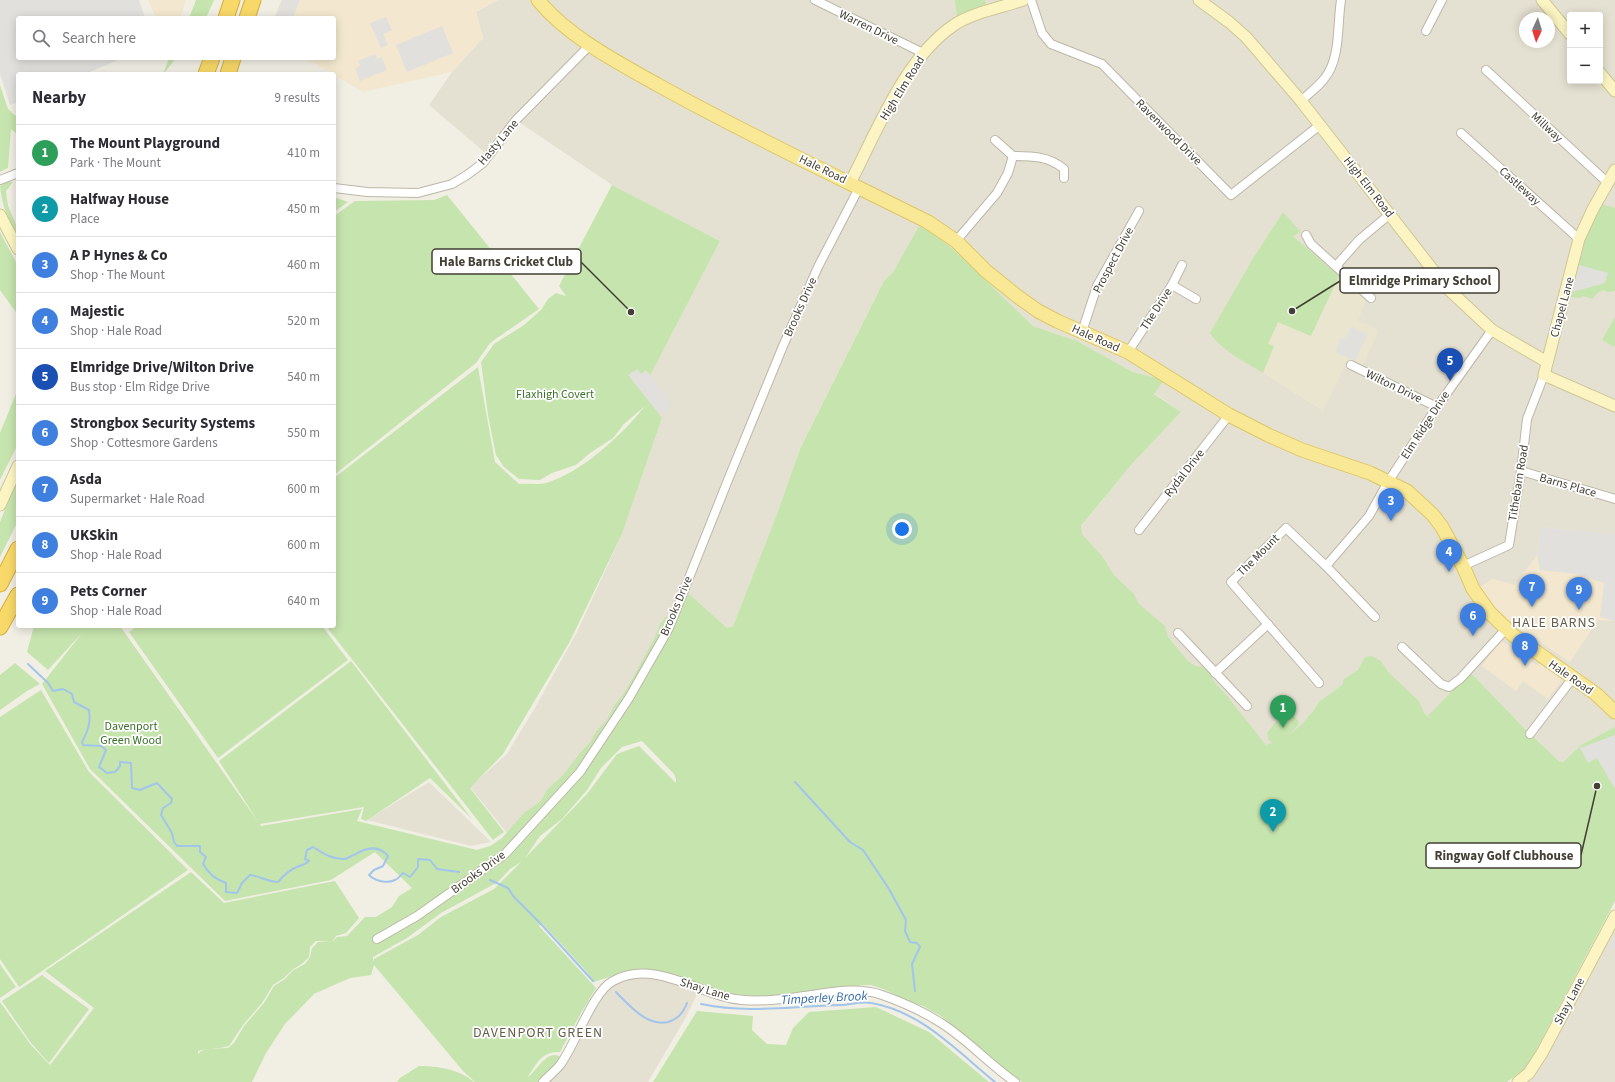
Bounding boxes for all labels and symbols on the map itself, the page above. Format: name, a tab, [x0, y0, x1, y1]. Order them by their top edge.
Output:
street label: Warren Drive	[836, 6, 901, 49]
north arrow	[1519, 12, 1555, 48]
street label: High Elm Road	[876, 53, 929, 124]
street label: Ravenwood Drive	[1132, 95, 1206, 169]
street label: Millway	[1527, 108, 1567, 147]
street label: Hasty Lane	[474, 116, 523, 169]
street label: Hale Road	[796, 151, 849, 188]
street label: High Elm Road	[1339, 153, 1398, 221]
street label: Castleway	[1495, 163, 1545, 210]
street label: Prospect Drive	[1089, 224, 1138, 296]
callout: Hale Barns Cricket Club	[432, 249, 581, 274]
text: Hale Barns Cricket Club	[439, 253, 573, 271]
callout: Elmridge Primary School	[1340, 268, 1499, 293]
text: Elmridge Primary School	[1349, 272, 1491, 290]
street label: Brooks Drive	[780, 275, 821, 340]
street label: Chapel Lane	[1546, 275, 1579, 339]
street label: The Drive	[1136, 285, 1176, 334]
street label: Hale Road	[1069, 320, 1123, 357]
pin: 5	[1437, 348, 1463, 381]
street label: Wilton Drive	[1363, 365, 1425, 407]
park label: Flaxhigh Covert	[516, 386, 594, 403]
street label: Elm Ridge Drive	[1397, 388, 1454, 463]
street label: Tithebarn Road	[1504, 444, 1533, 523]
street label: Rydal Drive	[1160, 446, 1209, 501]
street label: Barns Place	[1537, 469, 1598, 502]
pin: 3	[1378, 488, 1404, 521]
your location	[892, 519, 912, 539]
street label: The Mount	[1233, 530, 1283, 580]
pin: 4	[1436, 539, 1462, 572]
street label: Brooks Drive	[656, 574, 697, 639]
pin: 7	[1519, 574, 1545, 607]
pin: 9	[1566, 577, 1592, 610]
pin: 6	[1460, 603, 1486, 636]
district label: HALE BARNS	[1512, 613, 1596, 633]
pin: 8	[1512, 633, 1538, 666]
street label: Hale Road	[1545, 656, 1596, 699]
pin: 1	[1270, 695, 1296, 728]
park label: Davenport Green Wood	[100, 718, 162, 749]
pin: 2	[1260, 799, 1286, 832]
callout: Ringway Golf Clubhouse	[1426, 843, 1581, 868]
street label: Brooks Drive	[448, 847, 509, 898]
text: Ringway Golf Clubhouse	[1435, 847, 1574, 865]
street label: Shay Lane	[678, 974, 732, 1005]
street label: Shay Lane	[1550, 975, 1589, 1028]
water label: Timperley Brook	[780, 987, 869, 1009]
district label: DAVENPORT GREEN	[473, 1023, 603, 1043]

